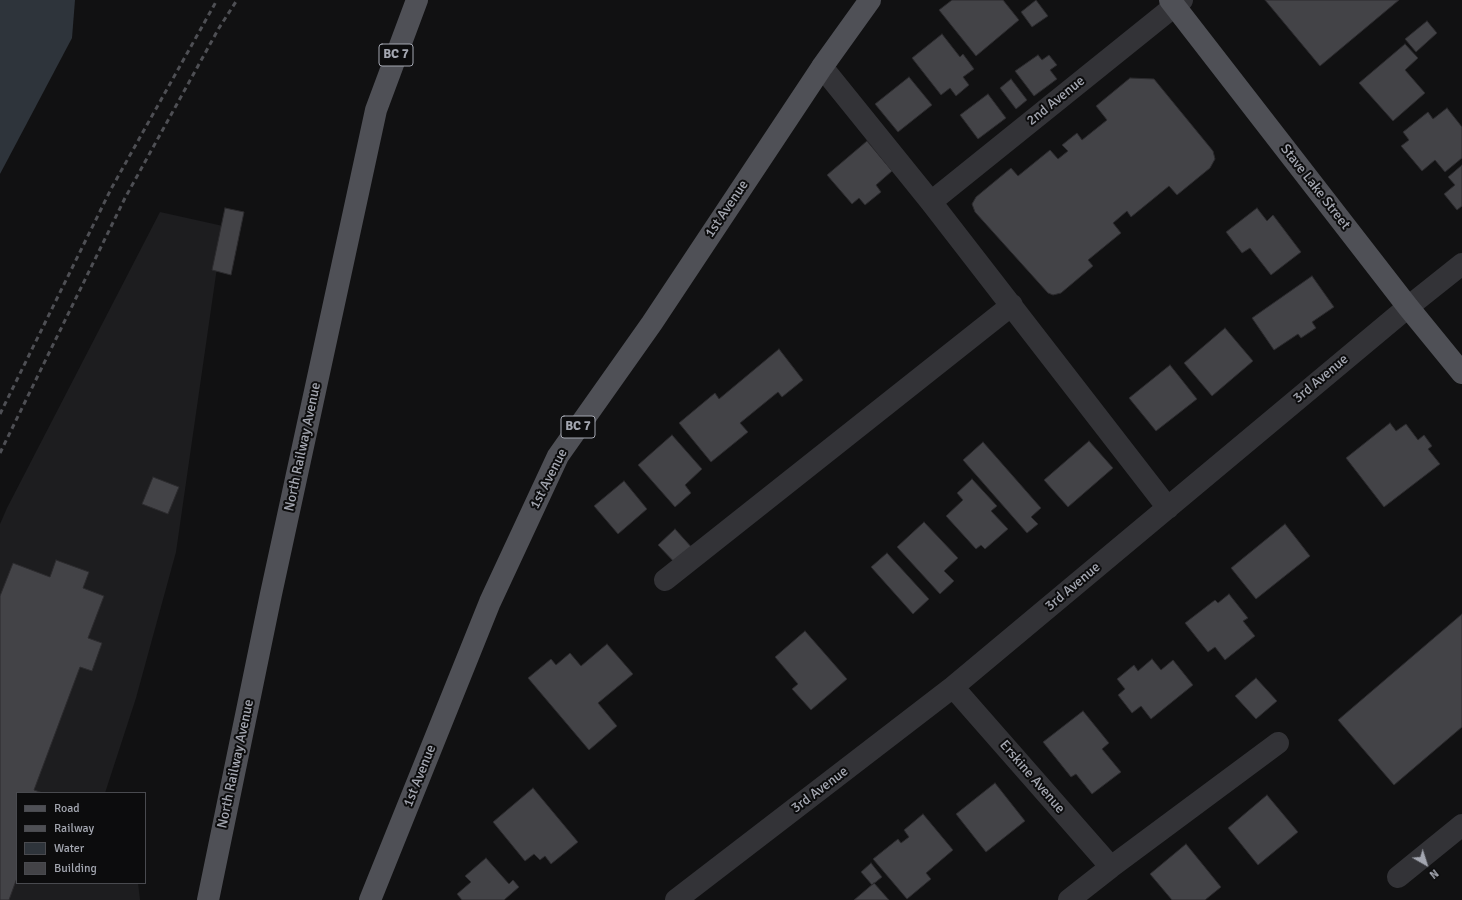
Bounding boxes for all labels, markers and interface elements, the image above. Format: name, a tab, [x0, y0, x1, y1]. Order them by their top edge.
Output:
road number: BC 7	[379, 44, 413, 66]
street label: 2nd Avenue	[1024, 73, 1088, 129]
street label: Stave Lake Street	[1277, 141, 1353, 233]
street label: 1st Avenue	[702, 177, 752, 241]
street label: 3rd Avenue	[1290, 351, 1352, 407]
street label: North Railway Avenue	[281, 381, 325, 513]
road number: BC 7	[561, 416, 595, 438]
street label: 1st Avenue	[527, 446, 571, 512]
street label: 3rd Avenue	[1042, 559, 1104, 615]
street label: North Railway Avenue	[214, 698, 258, 830]
street label: Erskine Avenue	[996, 737, 1068, 817]
street label: 1st Avenue	[400, 743, 440, 809]
street label: 3rd Avenue	[788, 763, 852, 817]
legend	[16, 792, 146, 884]
text: Road	[54, 801, 80, 816]
text: Railway	[54, 821, 94, 836]
text: Water	[54, 841, 84, 856]
north arrow	[1406, 844, 1446, 884]
text: Building	[54, 861, 97, 876]
text: N	[1427, 866, 1441, 881]

